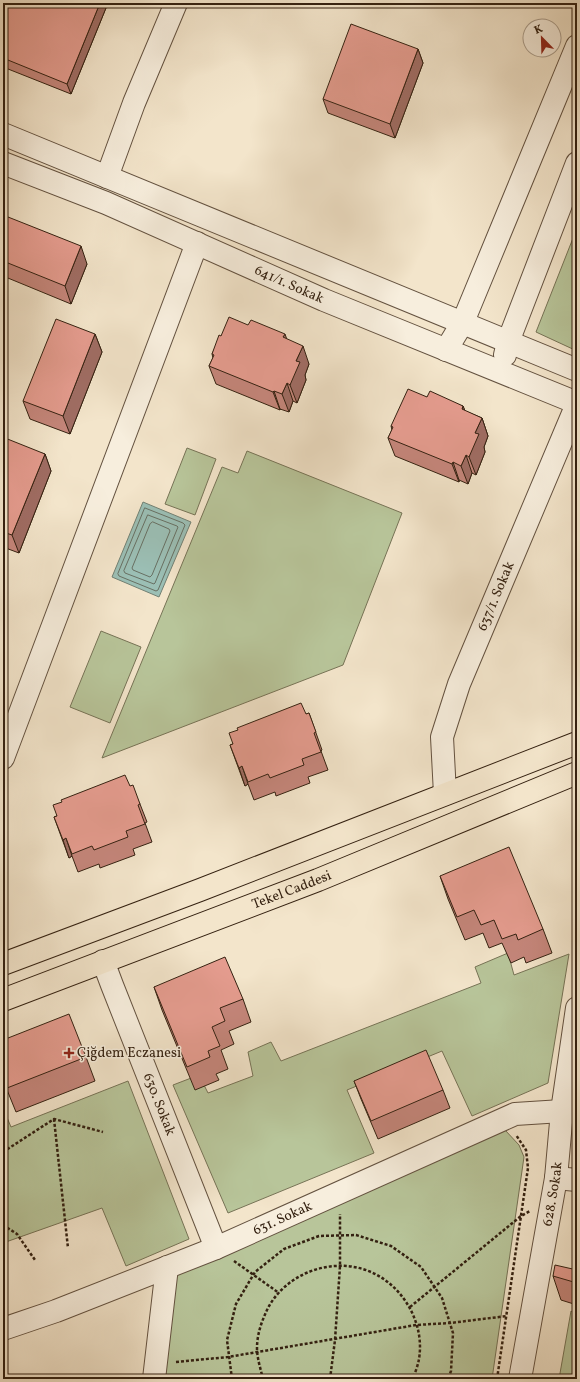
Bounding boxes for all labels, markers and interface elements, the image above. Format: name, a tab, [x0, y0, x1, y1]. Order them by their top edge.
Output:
north arrow	[522, 18, 562, 58]
text: K	[532, 22, 545, 39]
street label: 641/1. Sokak	[252, 261, 327, 308]
street label: 637/1. Sokak	[473, 558, 519, 634]
street label: Tekel Caddesi	[249, 866, 334, 914]
place label: Çiğdem Eczanesi	[77, 1044, 181, 1063]
marker: Çiğdem Eczanesi	[64, 1048, 74, 1058]
street label: 630. Sokak	[138, 1070, 180, 1139]
street label: 628. Sokak	[538, 1160, 567, 1228]
street label: 631. Sokak	[250, 1196, 316, 1240]

